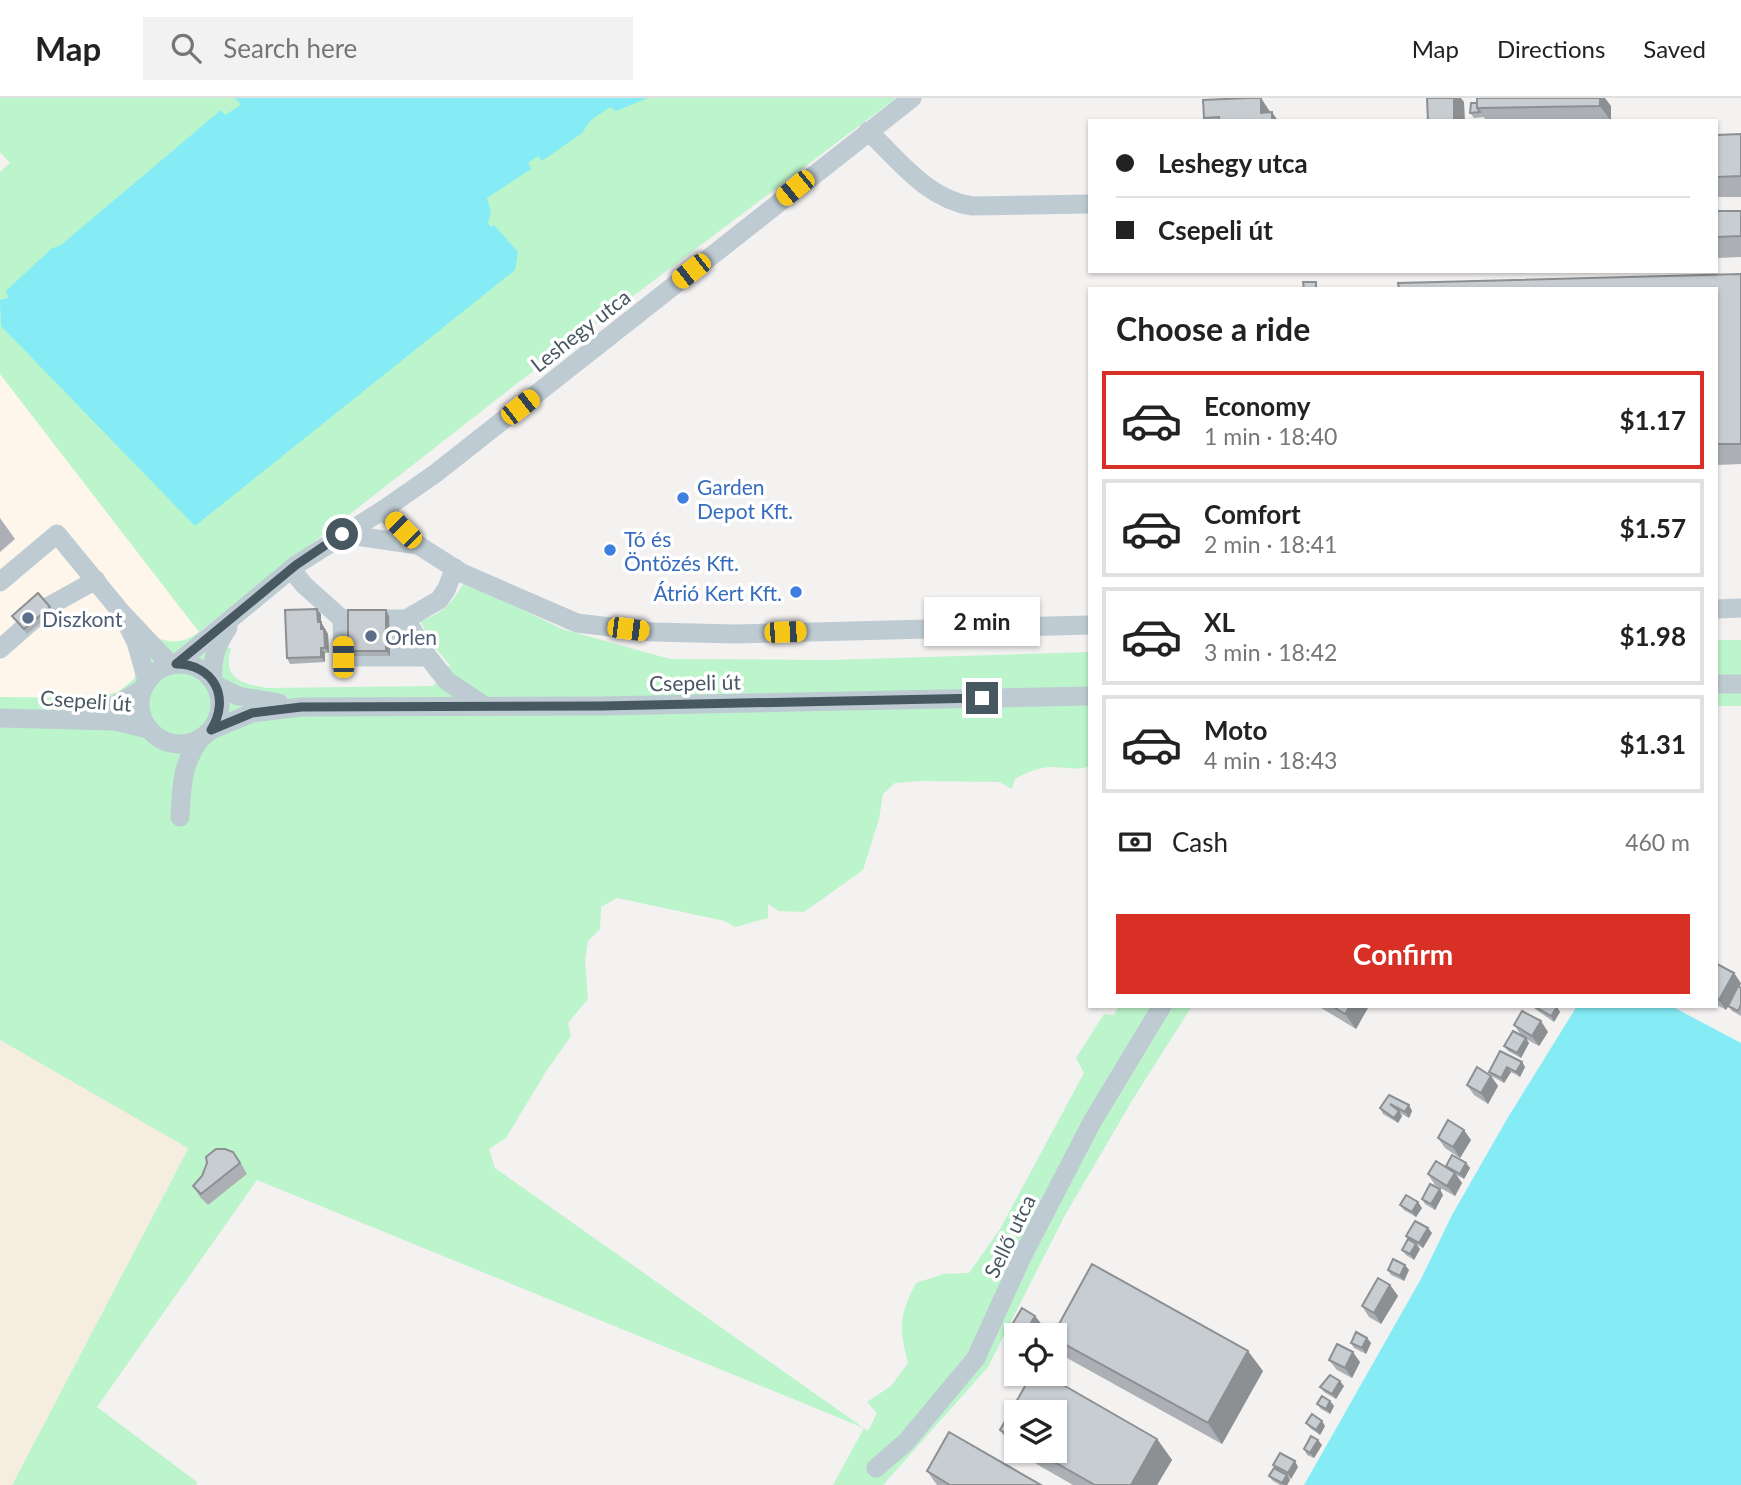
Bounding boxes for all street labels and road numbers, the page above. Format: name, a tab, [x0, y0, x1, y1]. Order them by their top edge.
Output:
street label: Leshegy utca	[525, 283, 635, 377]
street label: Csepeli út	[649, 669, 742, 695]
street label: Csepeli út	[39, 684, 133, 716]
street label: Sellő utca	[978, 1190, 1040, 1282]

